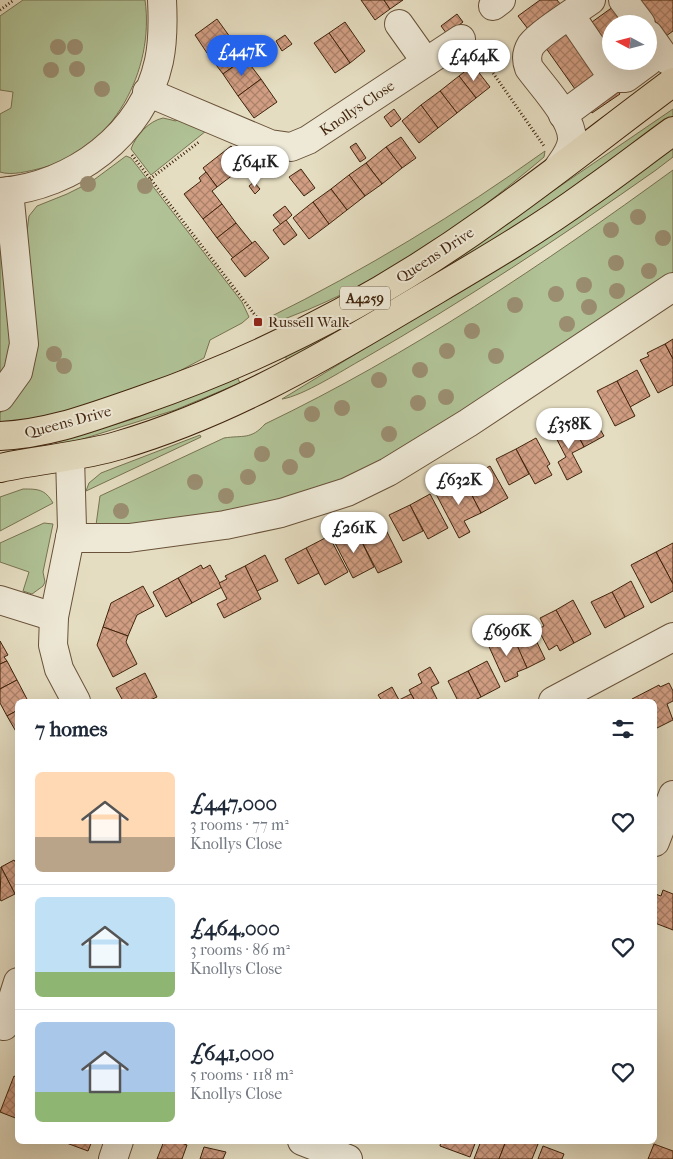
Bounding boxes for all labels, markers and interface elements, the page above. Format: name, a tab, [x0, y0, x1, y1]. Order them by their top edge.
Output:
north arrow	[602, 15, 658, 70]
map controls	[602, 15, 657, 70]
pin: £447K	[207, 34, 277, 77]
pin: £464K	[439, 39, 509, 82]
text: £447K	[218, 41, 266, 60]
text: £464K	[449, 46, 499, 65]
street label: Knollys Close	[316, 76, 398, 140]
pin: £641K	[220, 146, 290, 188]
text: £641K	[232, 152, 278, 171]
street label: Queens Drive	[393, 223, 478, 287]
road number: A4259	[340, 286, 390, 310]
place label: Russell Walk	[268, 313, 350, 331]
marker: Russell Walk	[252, 316, 264, 328]
street label: Queens Drive	[23, 402, 114, 442]
pin: £358K	[534, 408, 604, 450]
text: £358K	[547, 414, 591, 433]
pin: £632K	[424, 464, 494, 506]
text: £632K	[436, 470, 482, 489]
pin: £261K	[319, 512, 389, 554]
text: £261K	[332, 518, 376, 537]
pin: £696K	[472, 614, 542, 657]
text: £696K	[483, 621, 531, 640]
icon: filters	[609, 715, 637, 743]
text: 7 homes	[35, 717, 107, 741]
text: £447,000	[190, 791, 277, 815]
icon: home	[75, 792, 135, 852]
icon: heart	[609, 808, 637, 836]
text: 3 rooms · 77 m²	[190, 815, 289, 834]
text: Knollys Close	[190, 834, 282, 853]
text: £464,000	[190, 916, 280, 940]
icon: home	[75, 917, 135, 977]
icon: heart	[609, 933, 637, 961]
text: 3 rooms · 86 m²	[190, 940, 290, 959]
text: Knollys Close	[190, 959, 282, 978]
text: £641,000	[190, 1041, 274, 1065]
icon: home	[75, 1042, 135, 1102]
icon: heart	[609, 1058, 637, 1086]
text: 5 rooms · 118 m²	[190, 1065, 293, 1084]
text: Knollys Close	[190, 1084, 282, 1103]

